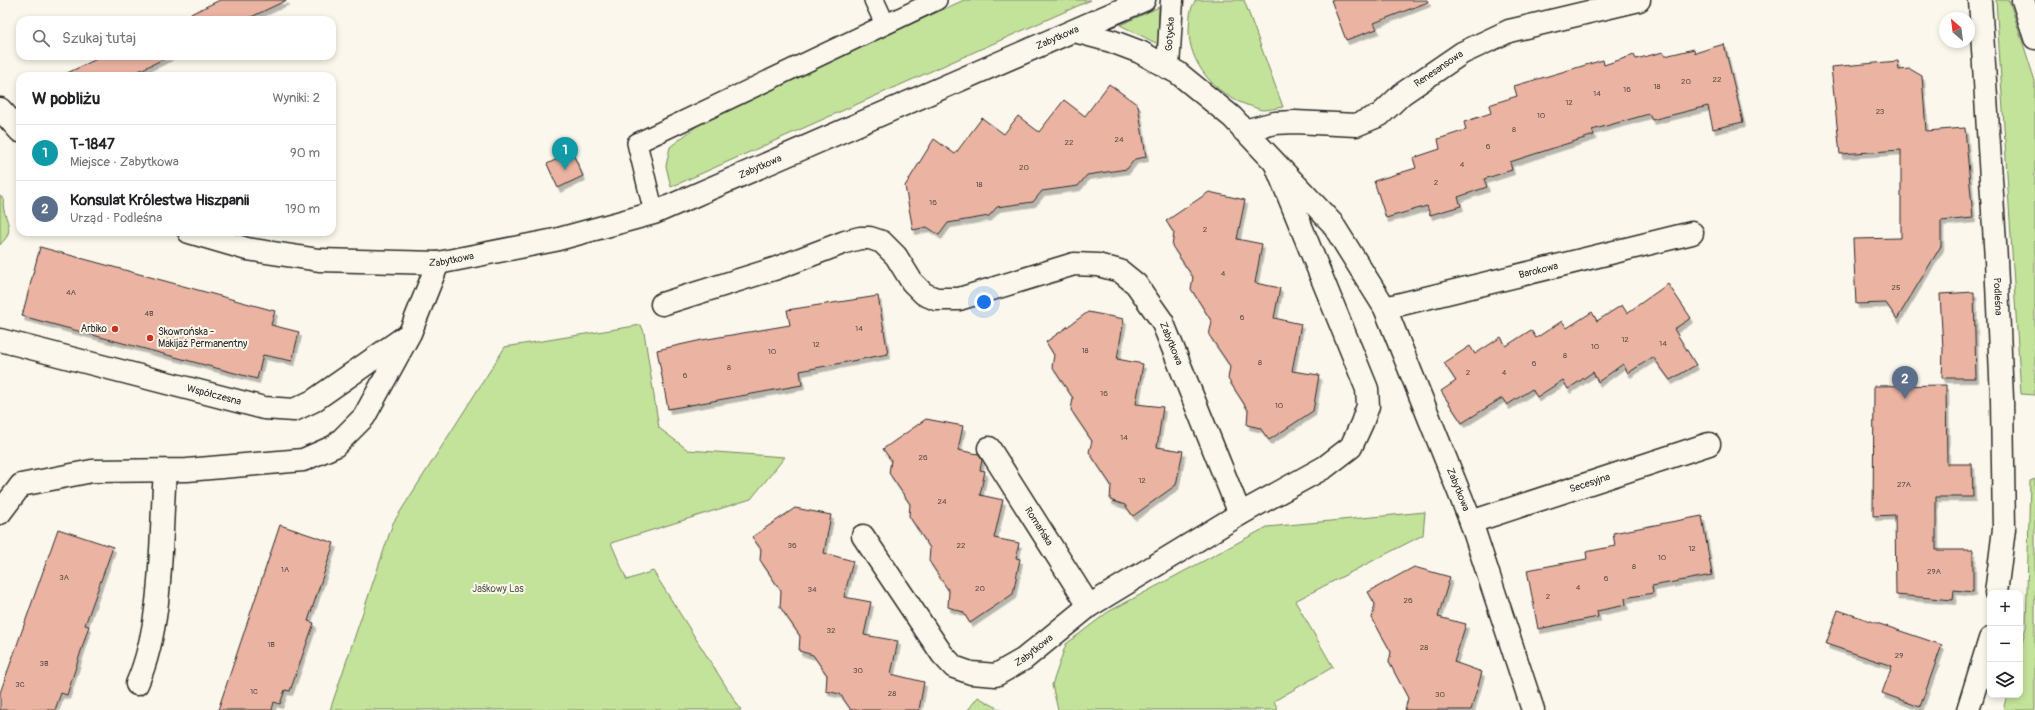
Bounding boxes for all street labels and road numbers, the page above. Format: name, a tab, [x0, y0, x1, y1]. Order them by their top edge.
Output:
street label: Gotycka	[1163, 16, 1177, 52]
street label: Zabytkowa	[1034, 23, 1081, 52]
street label: Renesansowa	[1412, 48, 1466, 90]
street label: Zabytkowa	[737, 152, 784, 181]
street label: Zabytkowa	[429, 250, 475, 269]
street label: Barokowa	[1518, 260, 1560, 281]
street label: Podleśna	[1991, 277, 2004, 316]
street label: Zabytkowa	[1157, 320, 1185, 367]
street label: Współczesna	[186, 382, 243, 408]
street label: Zabytkowa	[1444, 466, 1472, 513]
street label: Secesyjna	[1568, 471, 1612, 495]
street label: Romańska	[1022, 505, 1056, 548]
street label: Zabytkowa	[1012, 632, 1056, 669]

